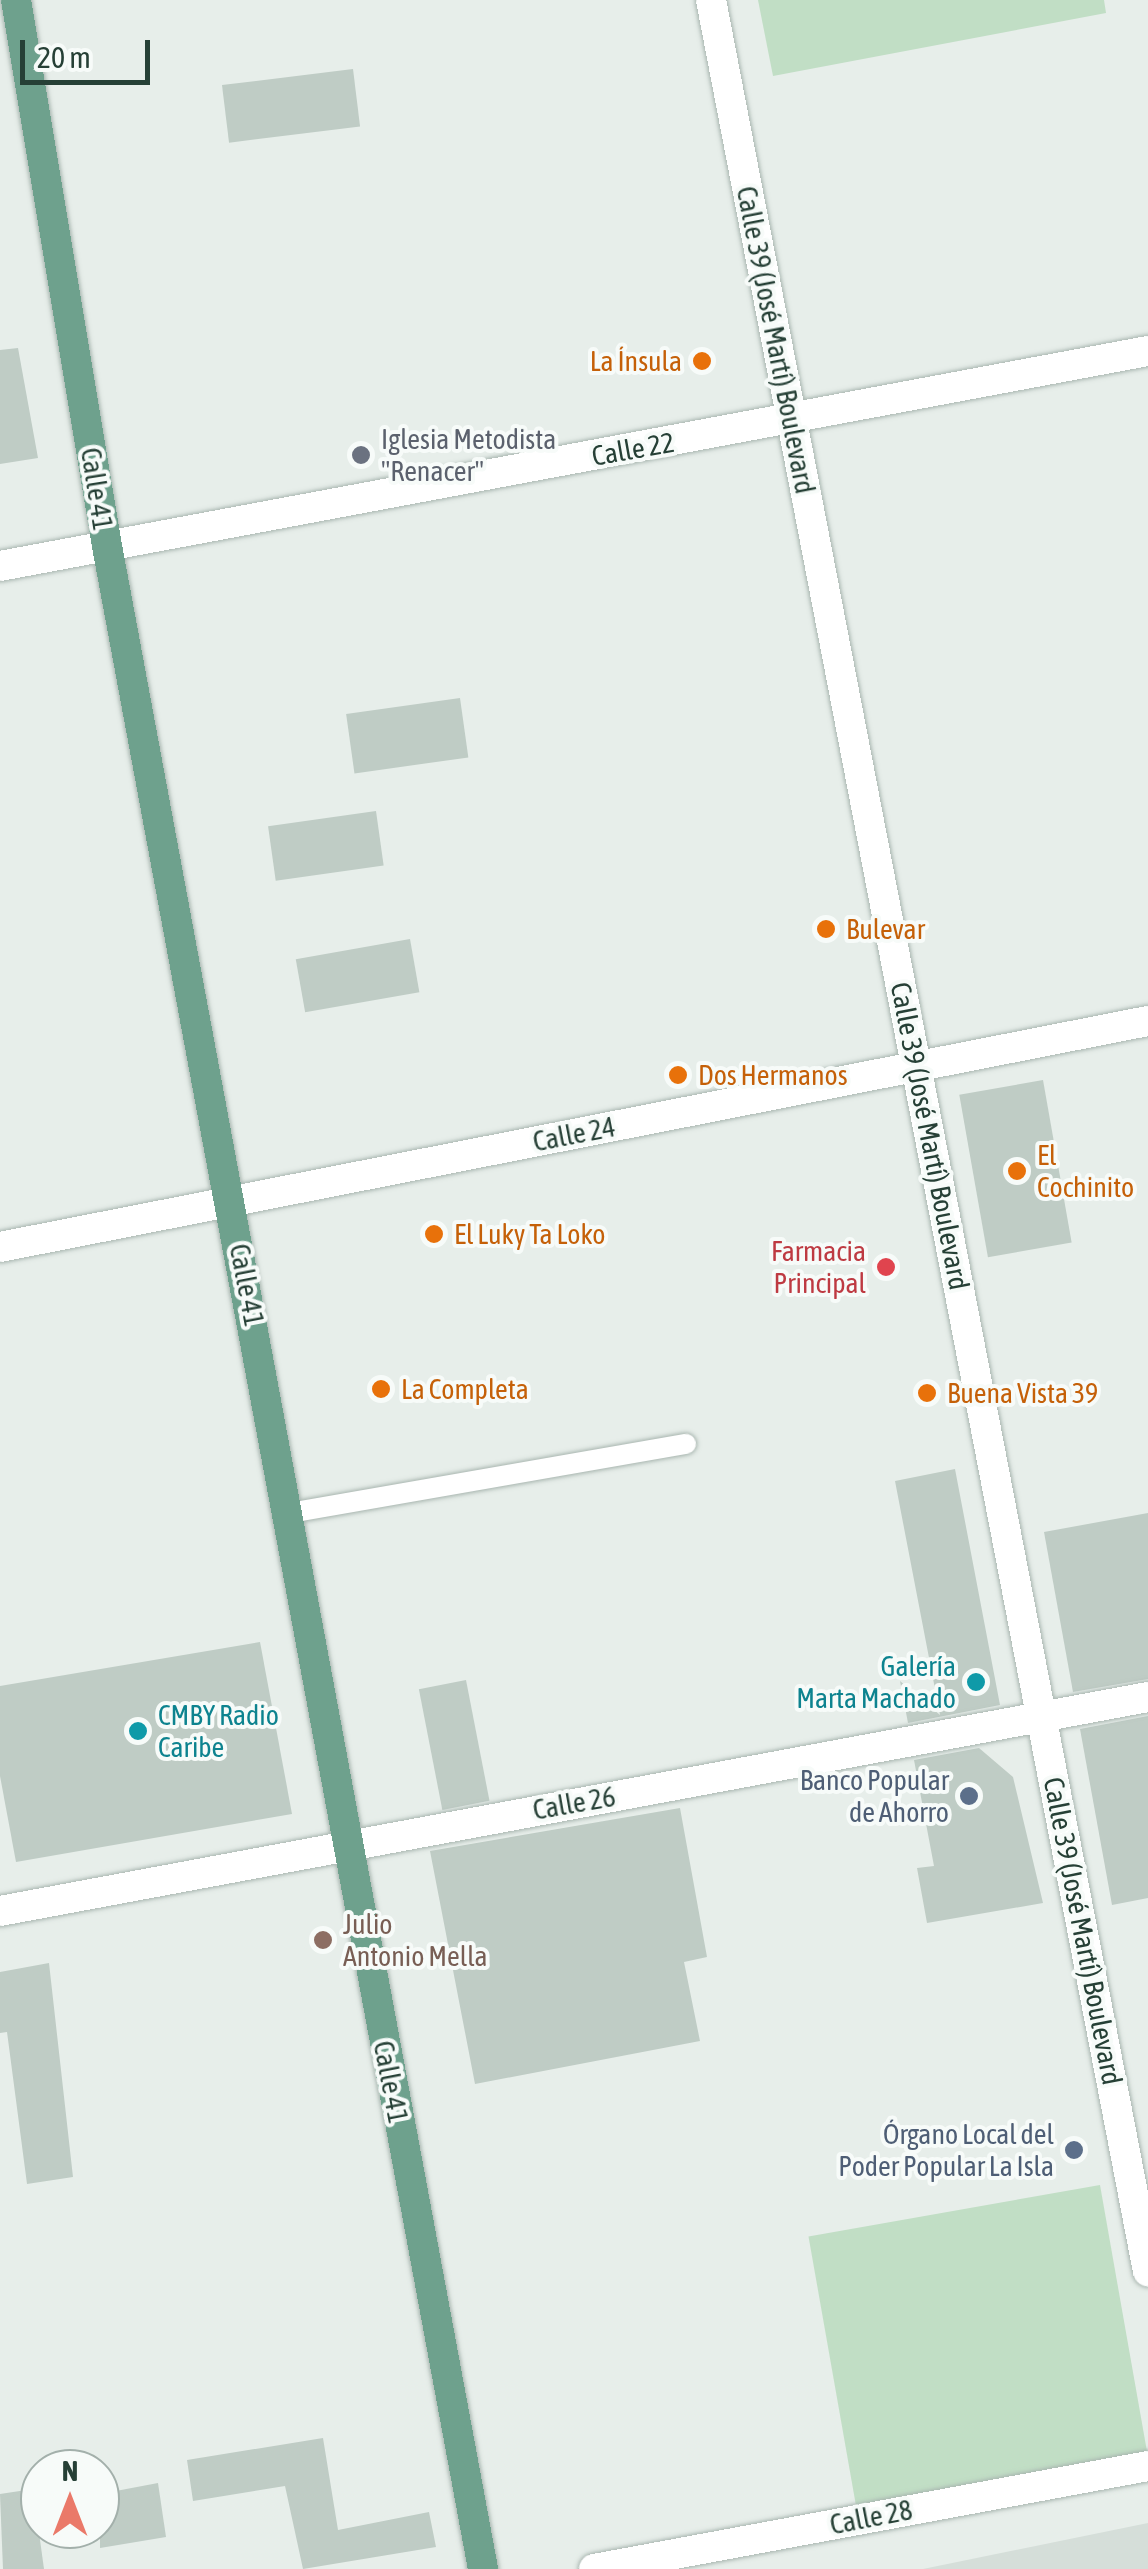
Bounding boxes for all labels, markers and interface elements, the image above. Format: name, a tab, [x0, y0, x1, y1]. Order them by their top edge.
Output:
scale bar	[25, 20, 155, 82]
text: 20 m	[37, 40, 91, 74]
street label: Calle 39 (José Martí) Boulevard	[730, 184, 822, 496]
place label: La Ínsula	[590, 344, 682, 378]
marker: La Ínsula	[691, 350, 713, 372]
place label: Iglesia Metodista "Renacer"	[381, 422, 556, 488]
street label: Calle 22	[589, 425, 677, 473]
marker: Iglesia Metodista "Renacer"	[350, 444, 372, 466]
street label: Calle 41	[74, 445, 120, 533]
place label: Bulevar	[846, 912, 925, 946]
marker: Bulevar	[815, 918, 837, 940]
street label: Calle 39 (José Martí) Boulevard	[884, 980, 976, 1292]
place label: Dos Hermanos	[698, 1058, 848, 1092]
marker: Dos Hermanos	[667, 1064, 689, 1086]
street label: Calle 24	[530, 1110, 618, 1158]
place label: El Cochinito	[1037, 1138, 1134, 1204]
marker: El Cochinito	[1006, 1160, 1028, 1182]
place label: El Luky Ta Loko	[454, 1217, 605, 1251]
marker: El Luky Ta Loko	[423, 1223, 445, 1245]
place label: Farmacia Principal	[771, 1234, 866, 1300]
street label: Calle 41	[223, 1241, 271, 1329]
marker: Farmacia Principal	[875, 1256, 897, 1278]
place label: La Completa	[401, 1372, 529, 1406]
place label: Buena Vista 39	[947, 1376, 1098, 1410]
marker: La Completa	[370, 1378, 392, 1400]
marker: Buena Vista 39	[916, 1382, 938, 1404]
place label: Galería Marta Machado	[796, 1649, 956, 1715]
marker: Galería Marta Machado	[965, 1671, 987, 1693]
place label: CMBY Radio Caribe	[158, 1698, 279, 1764]
marker: CMBY Radio Caribe	[127, 1720, 149, 1742]
place label: Banco Popular de Ahorro	[800, 1763, 949, 1829]
street label: Calle 39 (José Martí) Boulevard	[1037, 1775, 1129, 2087]
street label: Calle 26	[530, 1779, 618, 1827]
marker: Banco Popular de Ahorro	[958, 1785, 980, 1807]
place label: Julio Antonio Mella	[343, 1907, 488, 1973]
marker: Julio Antonio Mella	[312, 1929, 334, 1951]
street label: Calle 41	[367, 2038, 415, 2126]
place label: Órgano Local del Poder Popular La Isla	[838, 2117, 1054, 2183]
marker: Órgano Local del Poder Popular La Isla	[1063, 2139, 1085, 2161]
north arrow	[20, 2449, 120, 2549]
text: N	[62, 2455, 78, 2487]
street label: Calle 28	[827, 2493, 915, 2541]

